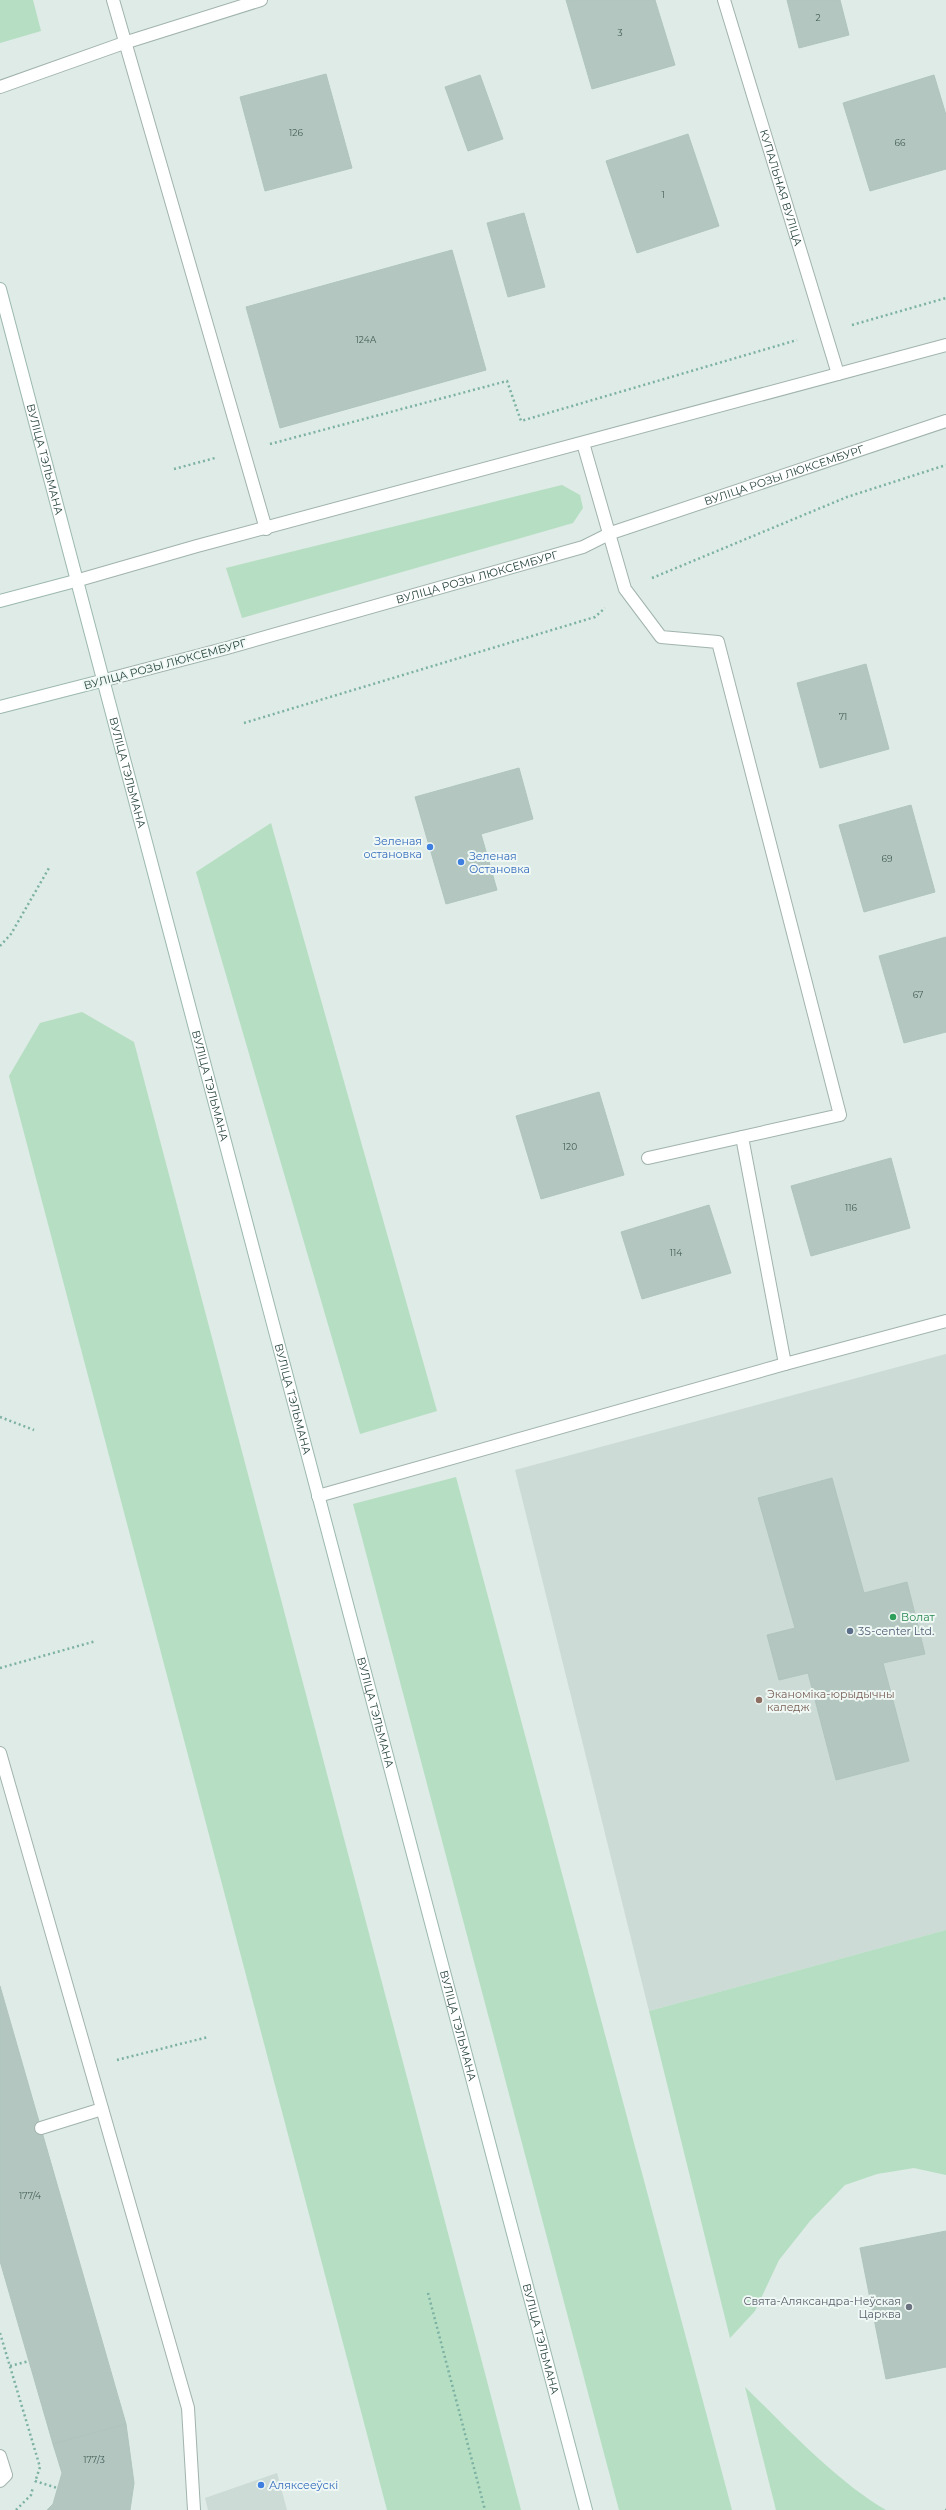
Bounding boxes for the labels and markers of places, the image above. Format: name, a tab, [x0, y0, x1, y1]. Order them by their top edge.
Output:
place label: Зеленая остановка	[364, 834, 422, 861]
marker: Зеленая остановка	[425, 842, 435, 852]
place label: Зеленая Остановка	[469, 849, 530, 876]
marker: Зеленая Остановка	[456, 857, 466, 867]
place label: Волат	[901, 1610, 936, 1624]
marker: Волат	[888, 1612, 898, 1622]
place label: 3S-center Ltd.	[858, 1624, 934, 1638]
marker: 3S-center Ltd.	[845, 1626, 855, 1636]
place label: Эканоміка-юрыдычны каледж	[767, 1687, 895, 1714]
marker: Эканоміка-юрыдычны каледж	[754, 1695, 764, 1705]
place label: Свята-Аляксандра-Неўская Царква	[744, 2294, 901, 2321]
marker: Свята-Аляксандра-Неўская Царква	[904, 2302, 914, 2312]
place label: Аляксееўскі	[269, 2478, 338, 2492]
marker: Аляксееўскі	[256, 2480, 266, 2490]

